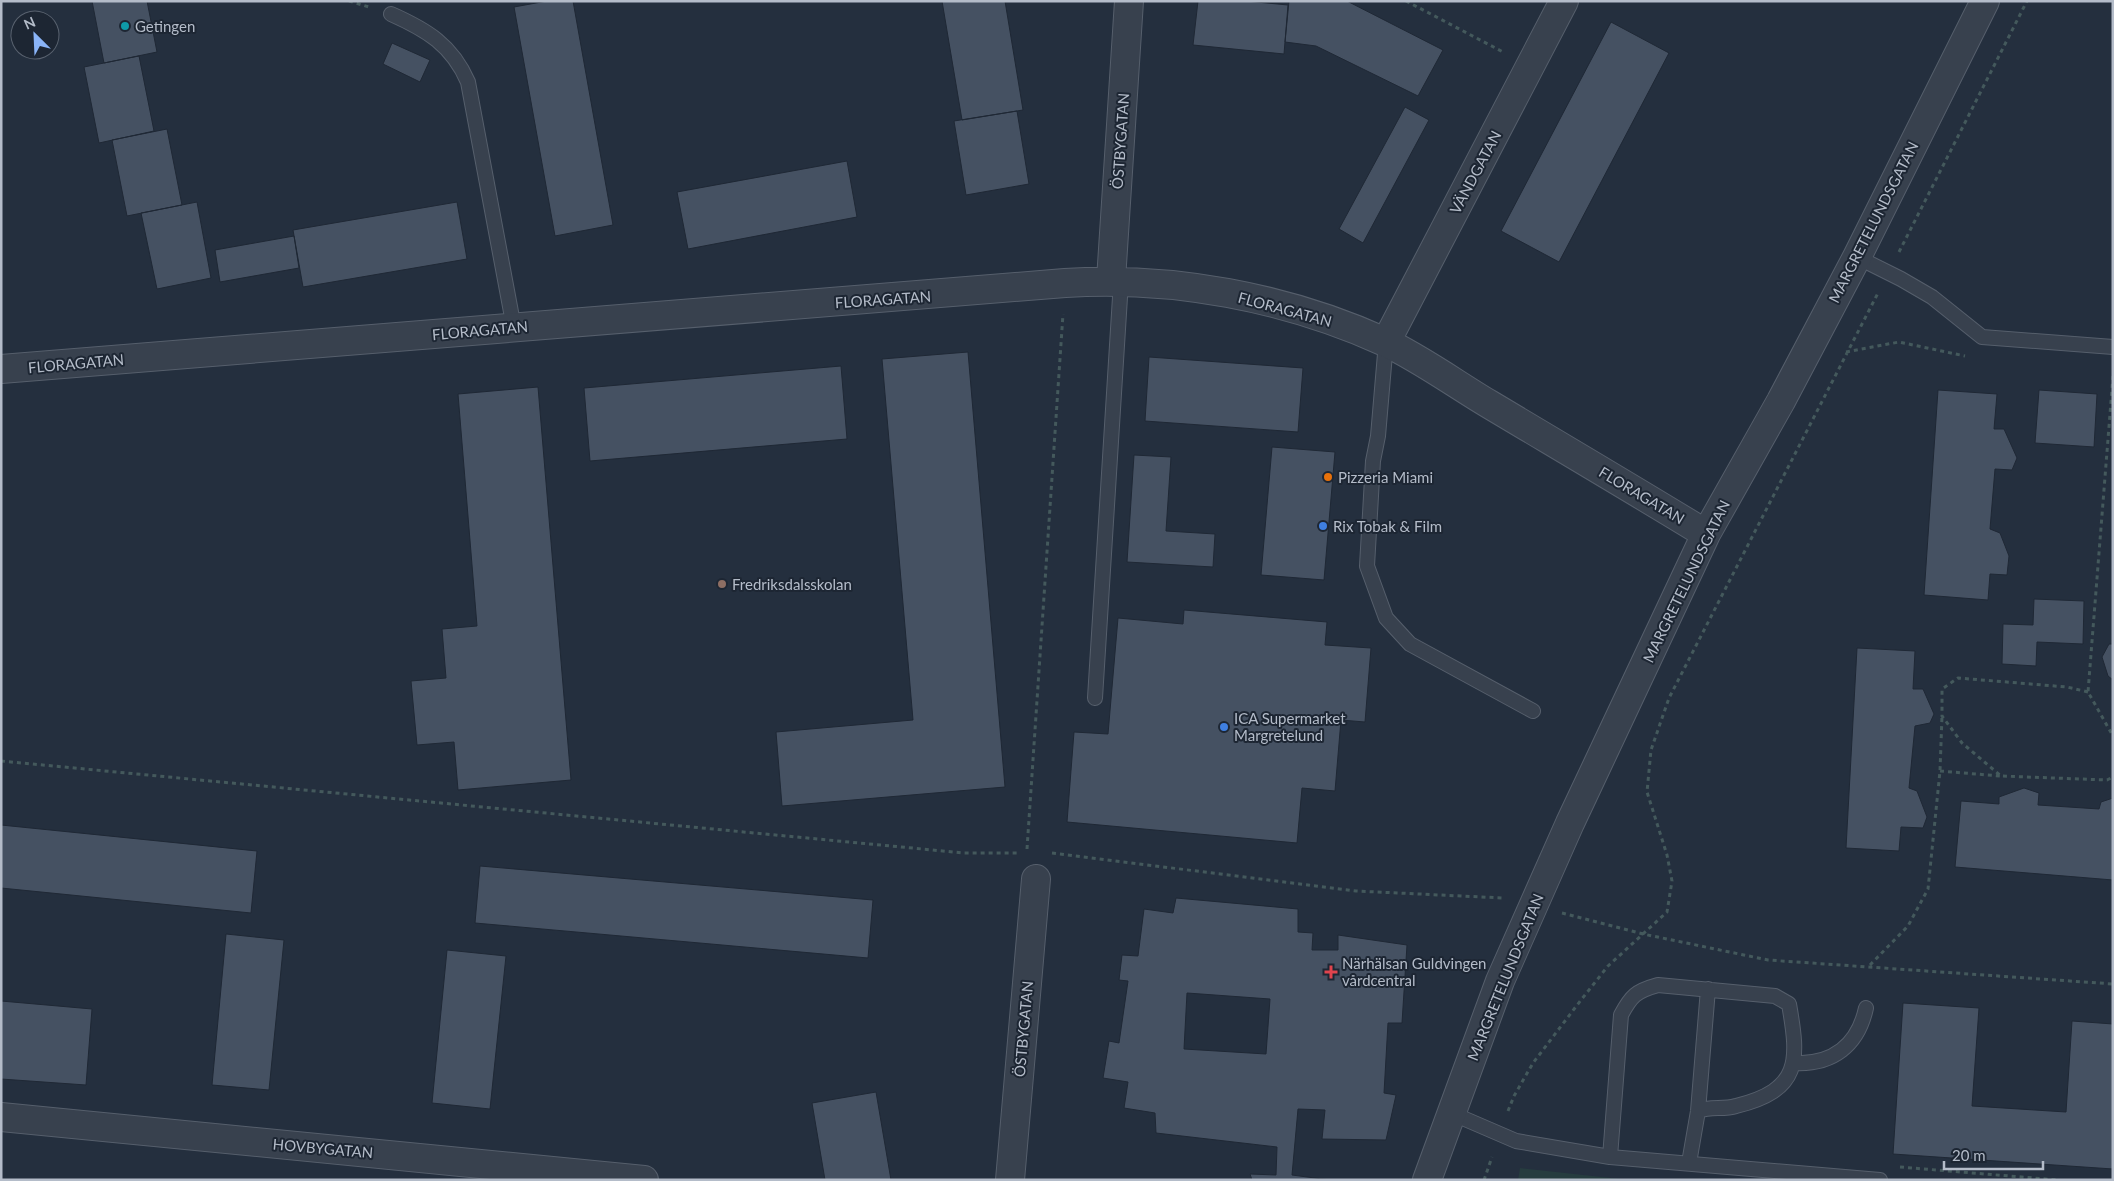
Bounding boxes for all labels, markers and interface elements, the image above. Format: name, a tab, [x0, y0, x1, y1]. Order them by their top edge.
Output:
north arrow	[10, 10, 60, 60]
text: N	[21, 13, 38, 33]
place label: Getingen	[135, 17, 195, 35]
marker: Getingen	[119, 20, 131, 32]
street label: ÖSTBYGATAN	[1108, 92, 1132, 190]
street label: VÄNDGATAN	[1446, 127, 1504, 217]
street label: MARGRETELUNDSGATAN	[1824, 138, 1922, 306]
street label: FLORAGATAN	[834, 287, 932, 311]
street label: FLORAGATAN	[1236, 288, 1334, 330]
street label: FLORAGATAN	[431, 317, 529, 343]
street label: FLORAGATAN	[27, 350, 125, 376]
street label: FLORAGATAN	[1596, 462, 1688, 528]
place label: Pizzeria Miami	[1338, 468, 1433, 486]
marker: Pizzeria Miami	[1322, 471, 1334, 483]
street label: MARGRETELUNDSGATAN	[1639, 497, 1733, 665]
place label: Rix Tobak & Film	[1333, 517, 1442, 535]
marker: Rix Tobak & Film	[1317, 520, 1329, 532]
place label: Fredriksdalsskolan	[732, 575, 852, 593]
marker: Fredriksdalsskolan	[716, 578, 728, 590]
place label: ICA Supermarket Margretelund	[1234, 709, 1346, 744]
marker: ICA Supermarket Margretelund	[1218, 721, 1230, 733]
street label: MARGRETELUNDSGATAN	[1463, 891, 1547, 1063]
place label: Närhälsan Guldvingen vårdcentral	[1342, 954, 1486, 989]
marker: Närhälsan Guldvingen vårdcentral	[1324, 965, 1338, 979]
street label: ÖSTBYGATAN	[1010, 980, 1036, 1078]
street label: HOVBYGATAN	[272, 1135, 374, 1161]
scale bar	[1944, 1138, 2043, 1170]
text: 20 m	[1952, 1146, 1986, 1164]

